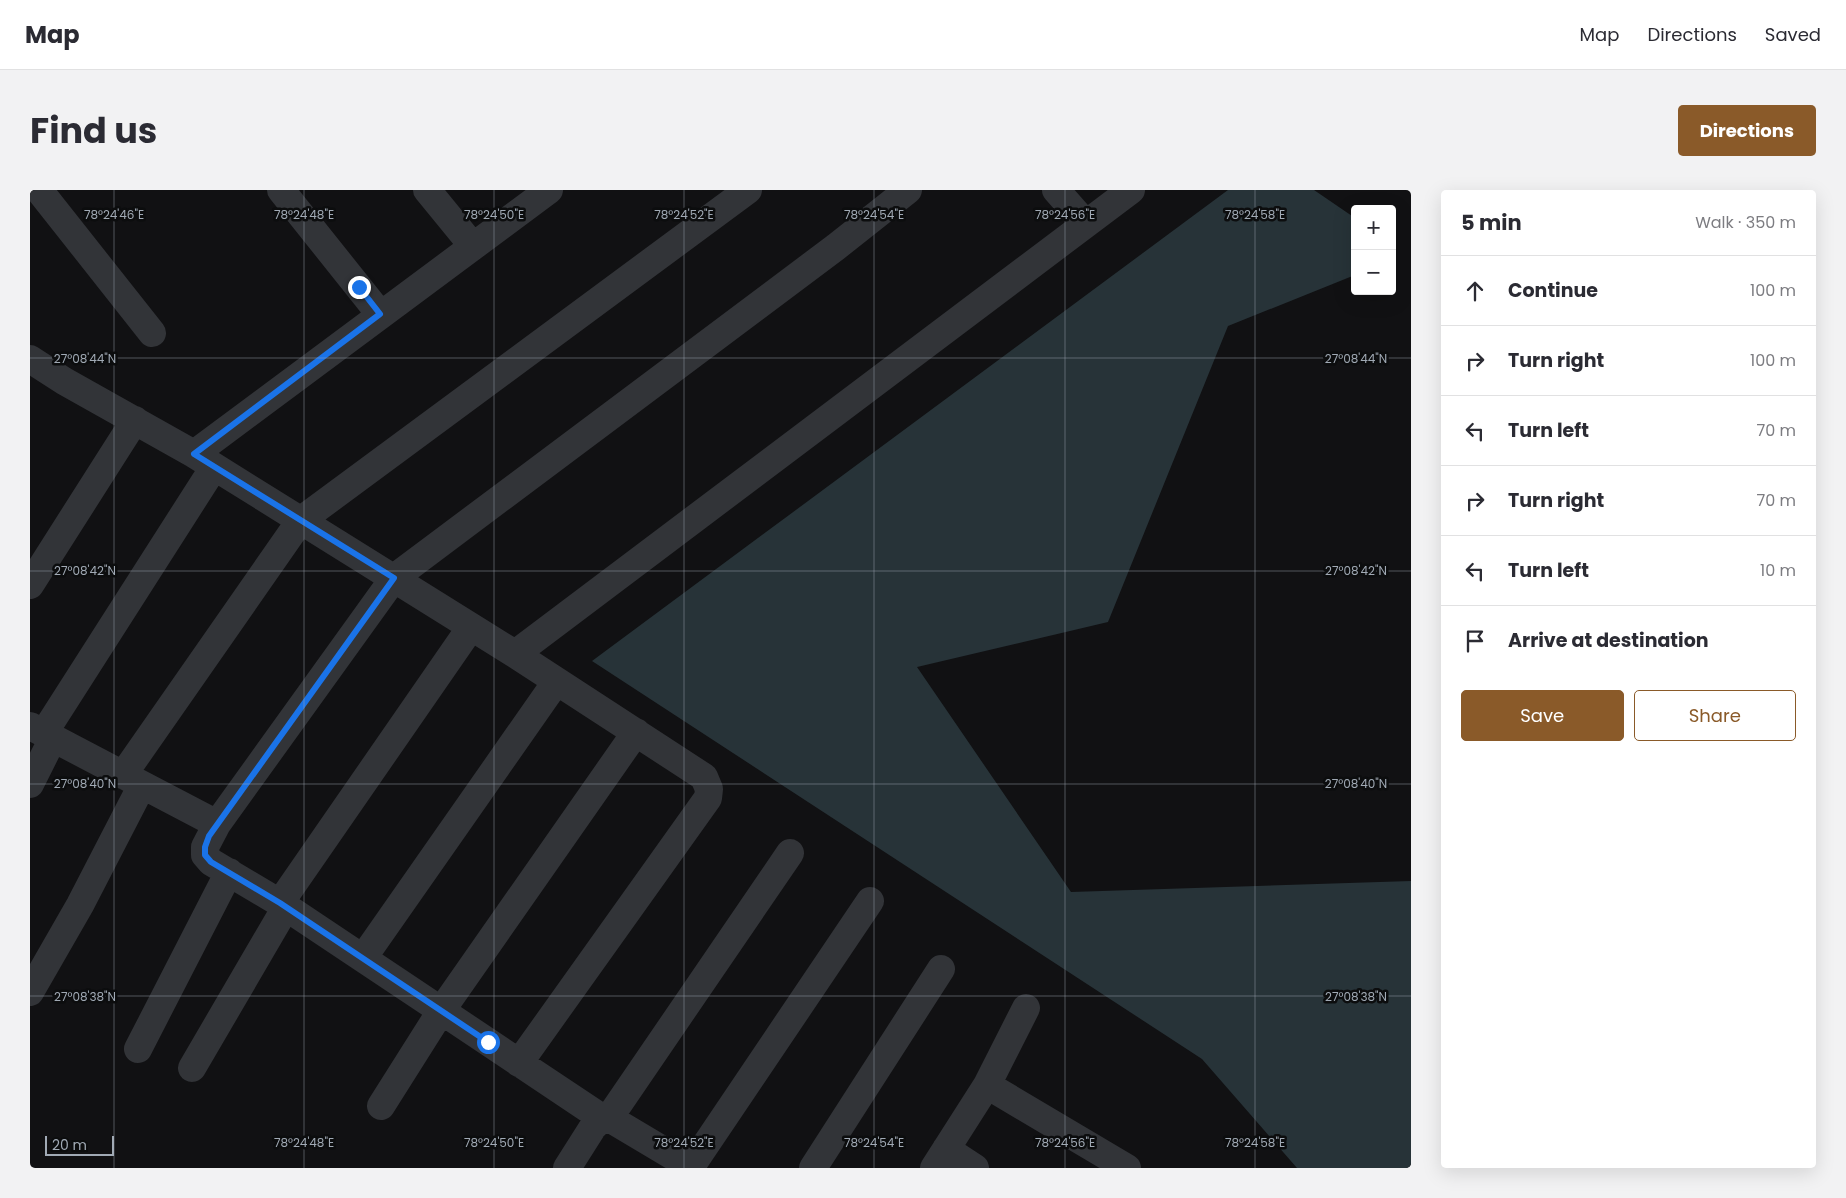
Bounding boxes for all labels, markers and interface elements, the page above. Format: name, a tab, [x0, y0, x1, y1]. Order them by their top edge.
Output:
text: Map	[25, 18, 80, 51]
text: Map	[1580, 22, 1619, 47]
text: Directions	[1647, 22, 1737, 47]
text: Saved	[1765, 22, 1821, 47]
button: Directions	[1678, 105, 1816, 156]
text: Find us	[30, 106, 157, 155]
map controls	[1351, 205, 1396, 295]
button: +	[1351, 205, 1396, 250]
text: 78°24'46"E	[84, 206, 144, 223]
text: 78°24'48"E	[274, 206, 334, 223]
text: 78°24'50"E	[464, 206, 524, 223]
text: 78°24'52"E	[654, 206, 714, 223]
text: 78°24'54"E	[844, 206, 904, 223]
text: 78°24'56"E	[1035, 206, 1095, 223]
text: 78°24'58"E	[1225, 206, 1285, 223]
text: 5 min	[1461, 208, 1522, 237]
text: Walk · 350 m	[1695, 211, 1796, 234]
button: −	[1351, 250, 1396, 295]
route end	[348, 276, 371, 299]
icon: ahead	[1461, 277, 1489, 305]
text: Continue	[1508, 277, 1598, 304]
text: 100 m	[1750, 279, 1796, 302]
icon: right	[1461, 347, 1489, 375]
text: Turn right	[1508, 347, 1604, 374]
text: 100 m	[1750, 349, 1796, 372]
text: 27°08'44"N	[54, 350, 116, 367]
text: 27°08'44"N	[1325, 350, 1387, 367]
icon: left	[1461, 417, 1489, 445]
text: Turn left	[1508, 417, 1589, 444]
text: 70 m	[1756, 419, 1796, 442]
icon: right	[1461, 487, 1489, 515]
text: Turn right	[1508, 487, 1604, 514]
text: 70 m	[1756, 489, 1796, 512]
icon: left	[1461, 557, 1489, 585]
text: Turn left	[1508, 557, 1589, 584]
text: 10 m	[1760, 559, 1796, 582]
text: 27°08'42"N	[54, 562, 116, 579]
text: 27°08'42"N	[1325, 562, 1387, 579]
icon: arrive	[1461, 627, 1489, 655]
text: Arrive at destination	[1508, 627, 1709, 654]
button: Save	[1461, 690, 1624, 741]
button: Share	[1634, 690, 1796, 741]
text: 27°08'40"N	[54, 775, 116, 792]
text: 27°08'40"N	[1325, 775, 1387, 792]
text: 27°08'38"N	[54, 988, 116, 1005]
text: 27°08'38"N	[1325, 988, 1387, 1005]
route start	[477, 1031, 500, 1054]
scale bar	[45, 1133, 114, 1156]
text: 78°24'48"E	[274, 1134, 334, 1151]
text: 78°24'50"E	[464, 1134, 524, 1151]
text: 78°24'52"E	[654, 1134, 714, 1151]
text: 78°24'54"E	[844, 1134, 904, 1151]
text: 78°24'56"E	[1035, 1134, 1095, 1151]
text: 78°24'58"E	[1225, 1134, 1285, 1151]
text: 20 m	[52, 1135, 87, 1155]

